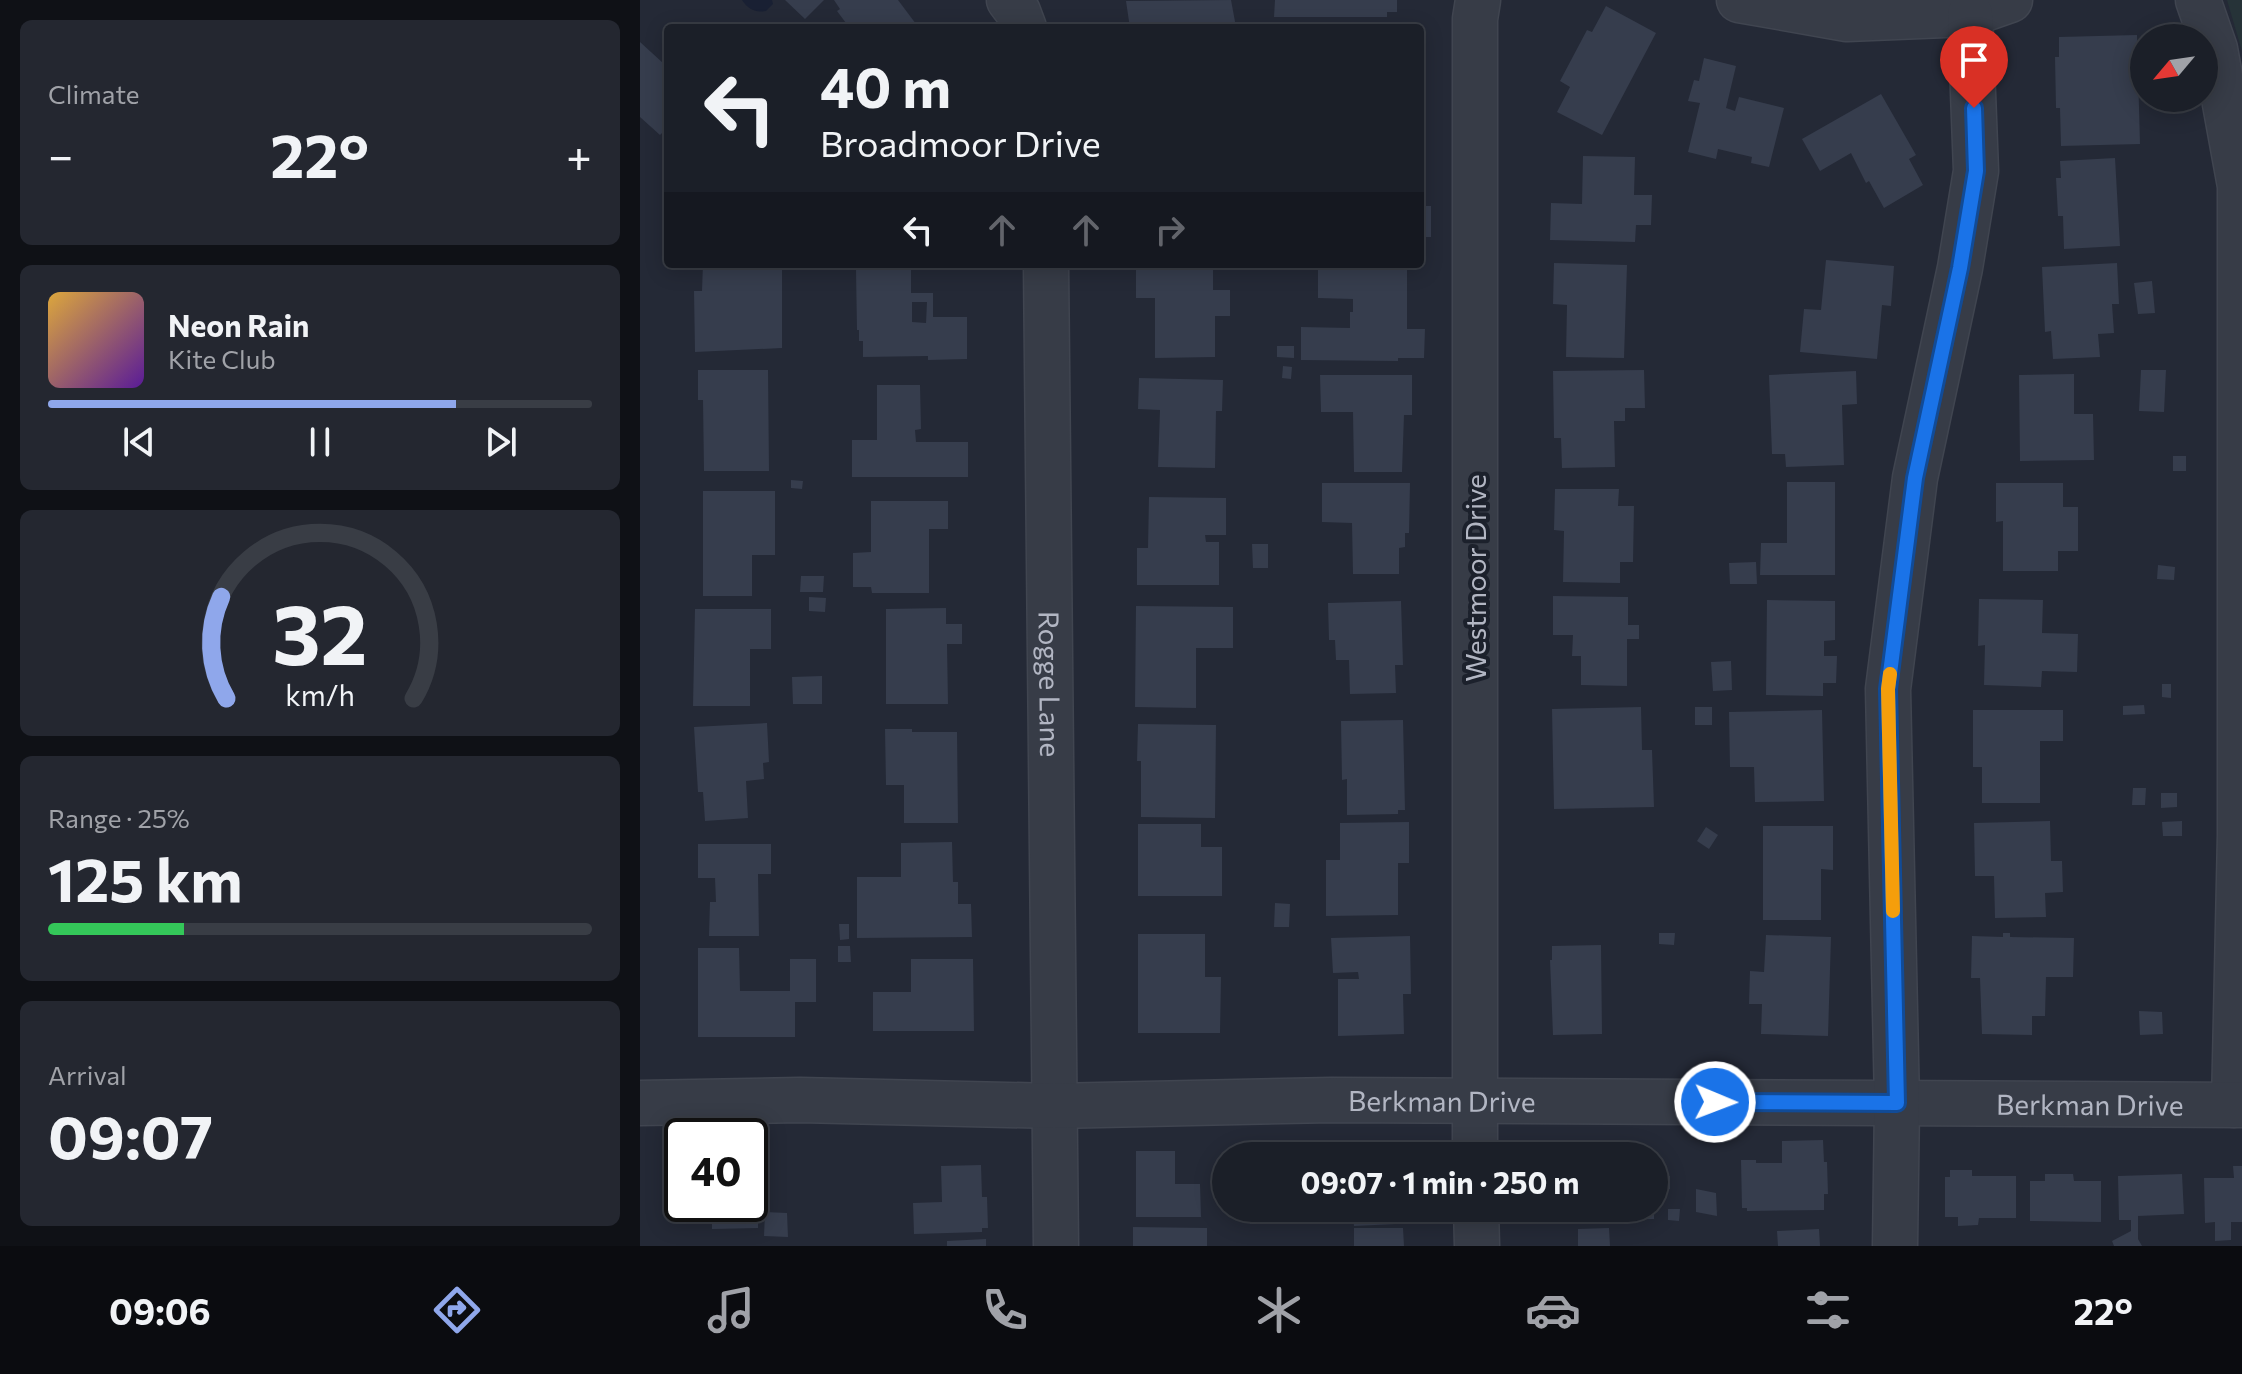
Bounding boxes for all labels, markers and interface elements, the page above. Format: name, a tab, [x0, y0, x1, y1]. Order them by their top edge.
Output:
north arrow	[2130, 24, 2218, 112]
map controls	[2130, 24, 2218, 112]
pin	[1940, 26, 2008, 108]
icon: arrive	[1952, 38, 1996, 82]
text: 40 m	[820, 51, 951, 120]
icon: left	[688, 56, 792, 160]
text: Climate	[48, 78, 140, 109]
text: 22°	[270, 117, 369, 190]
text: Broadmoor Drive	[820, 120, 1101, 164]
text: −	[48, 127, 73, 181]
text: +	[566, 127, 592, 181]
icon: left	[896, 208, 940, 252]
icon: ahead	[980, 208, 1024, 252]
icon: ahead	[1064, 208, 1108, 252]
icon: right	[1148, 208, 1192, 252]
text: Neon Rain	[168, 306, 309, 343]
text: Kite Club	[168, 343, 276, 374]
icon: previous	[117, 420, 161, 464]
icon: pause	[298, 420, 342, 464]
icon: next	[479, 420, 523, 464]
street label: Westmoor Drive	[1458, 474, 1492, 682]
text: 32	[272, 580, 368, 682]
street label: Rogge Lane	[1033, 611, 1068, 757]
text: km/h	[285, 677, 355, 712]
text: Range · 25%	[48, 802, 190, 833]
text: 125 km	[48, 841, 243, 914]
text: Arrival	[48, 1059, 127, 1090]
position arrow	[1673, 1060, 1757, 1144]
street label: Berkman Drive	[1348, 1083, 1536, 1118]
street label: Berkman Drive	[1996, 1087, 2184, 1122]
text: 09:07	[48, 1098, 213, 1171]
speed limit sign: 40	[664, 1118, 768, 1222]
text: 09:07 · 1 min · 250 m	[1301, 1163, 1579, 1200]
icon: directions	[429, 1282, 485, 1338]
icon: music	[703, 1282, 759, 1338]
icon: phone	[977, 1282, 1033, 1338]
icon: climate	[1251, 1282, 1307, 1338]
icon: car	[1525, 1282, 1581, 1338]
icon: filters	[1800, 1282, 1856, 1338]
text: 09:06	[109, 1288, 211, 1332]
text: 22°	[2074, 1288, 2133, 1332]

